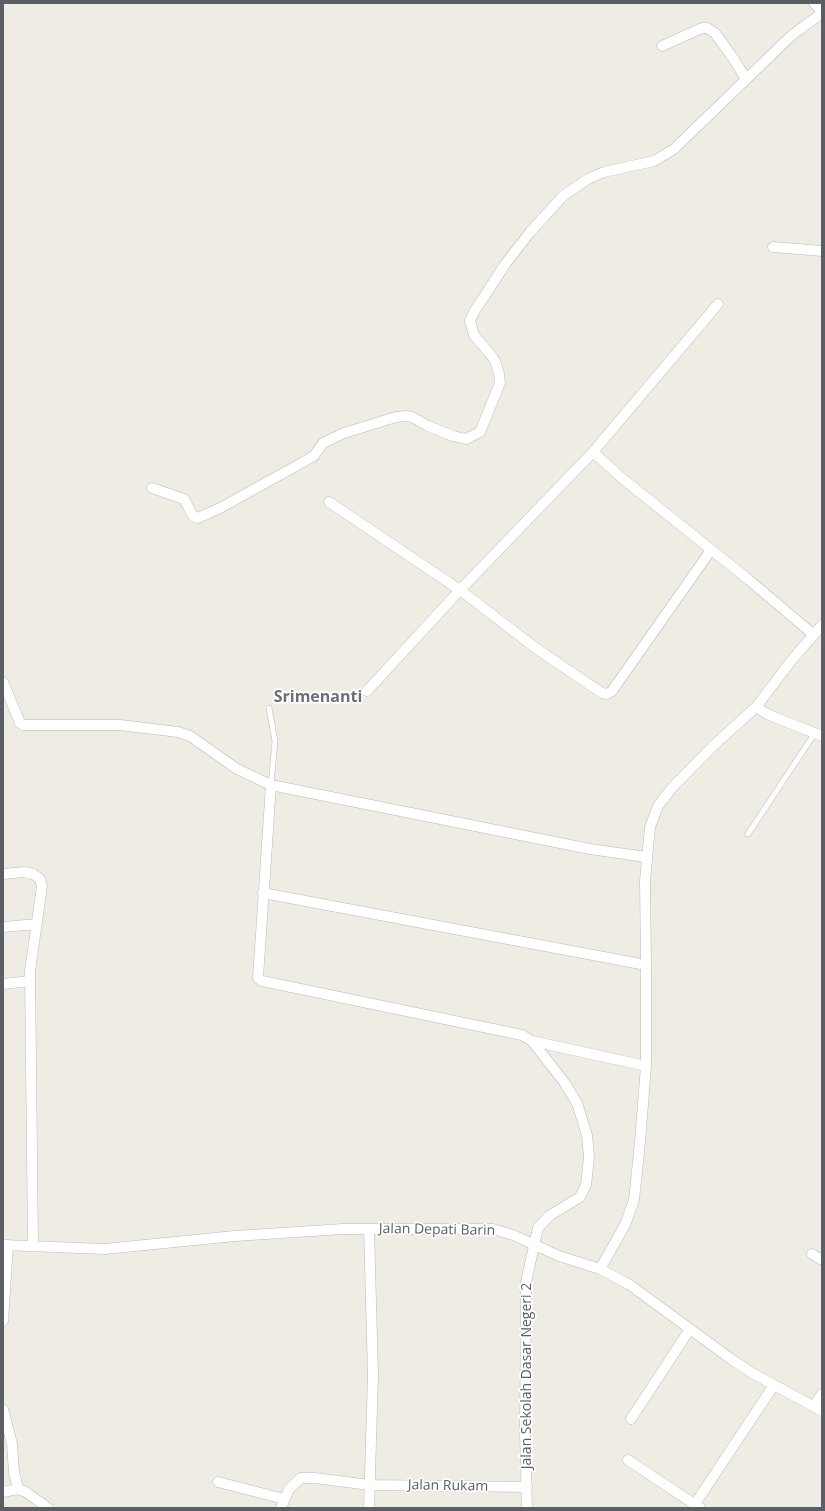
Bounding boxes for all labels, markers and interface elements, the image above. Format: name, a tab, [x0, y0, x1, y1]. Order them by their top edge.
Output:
district label: Srimenanti	[274, 687, 362, 707]
street label: Jalan Depati Barin	[379, 1221, 495, 1239]
street label: Jalan Sekolah Dasar Negeri 2	[519, 1283, 535, 1469]
street label: Jalan Rukam	[408, 1477, 488, 1495]

